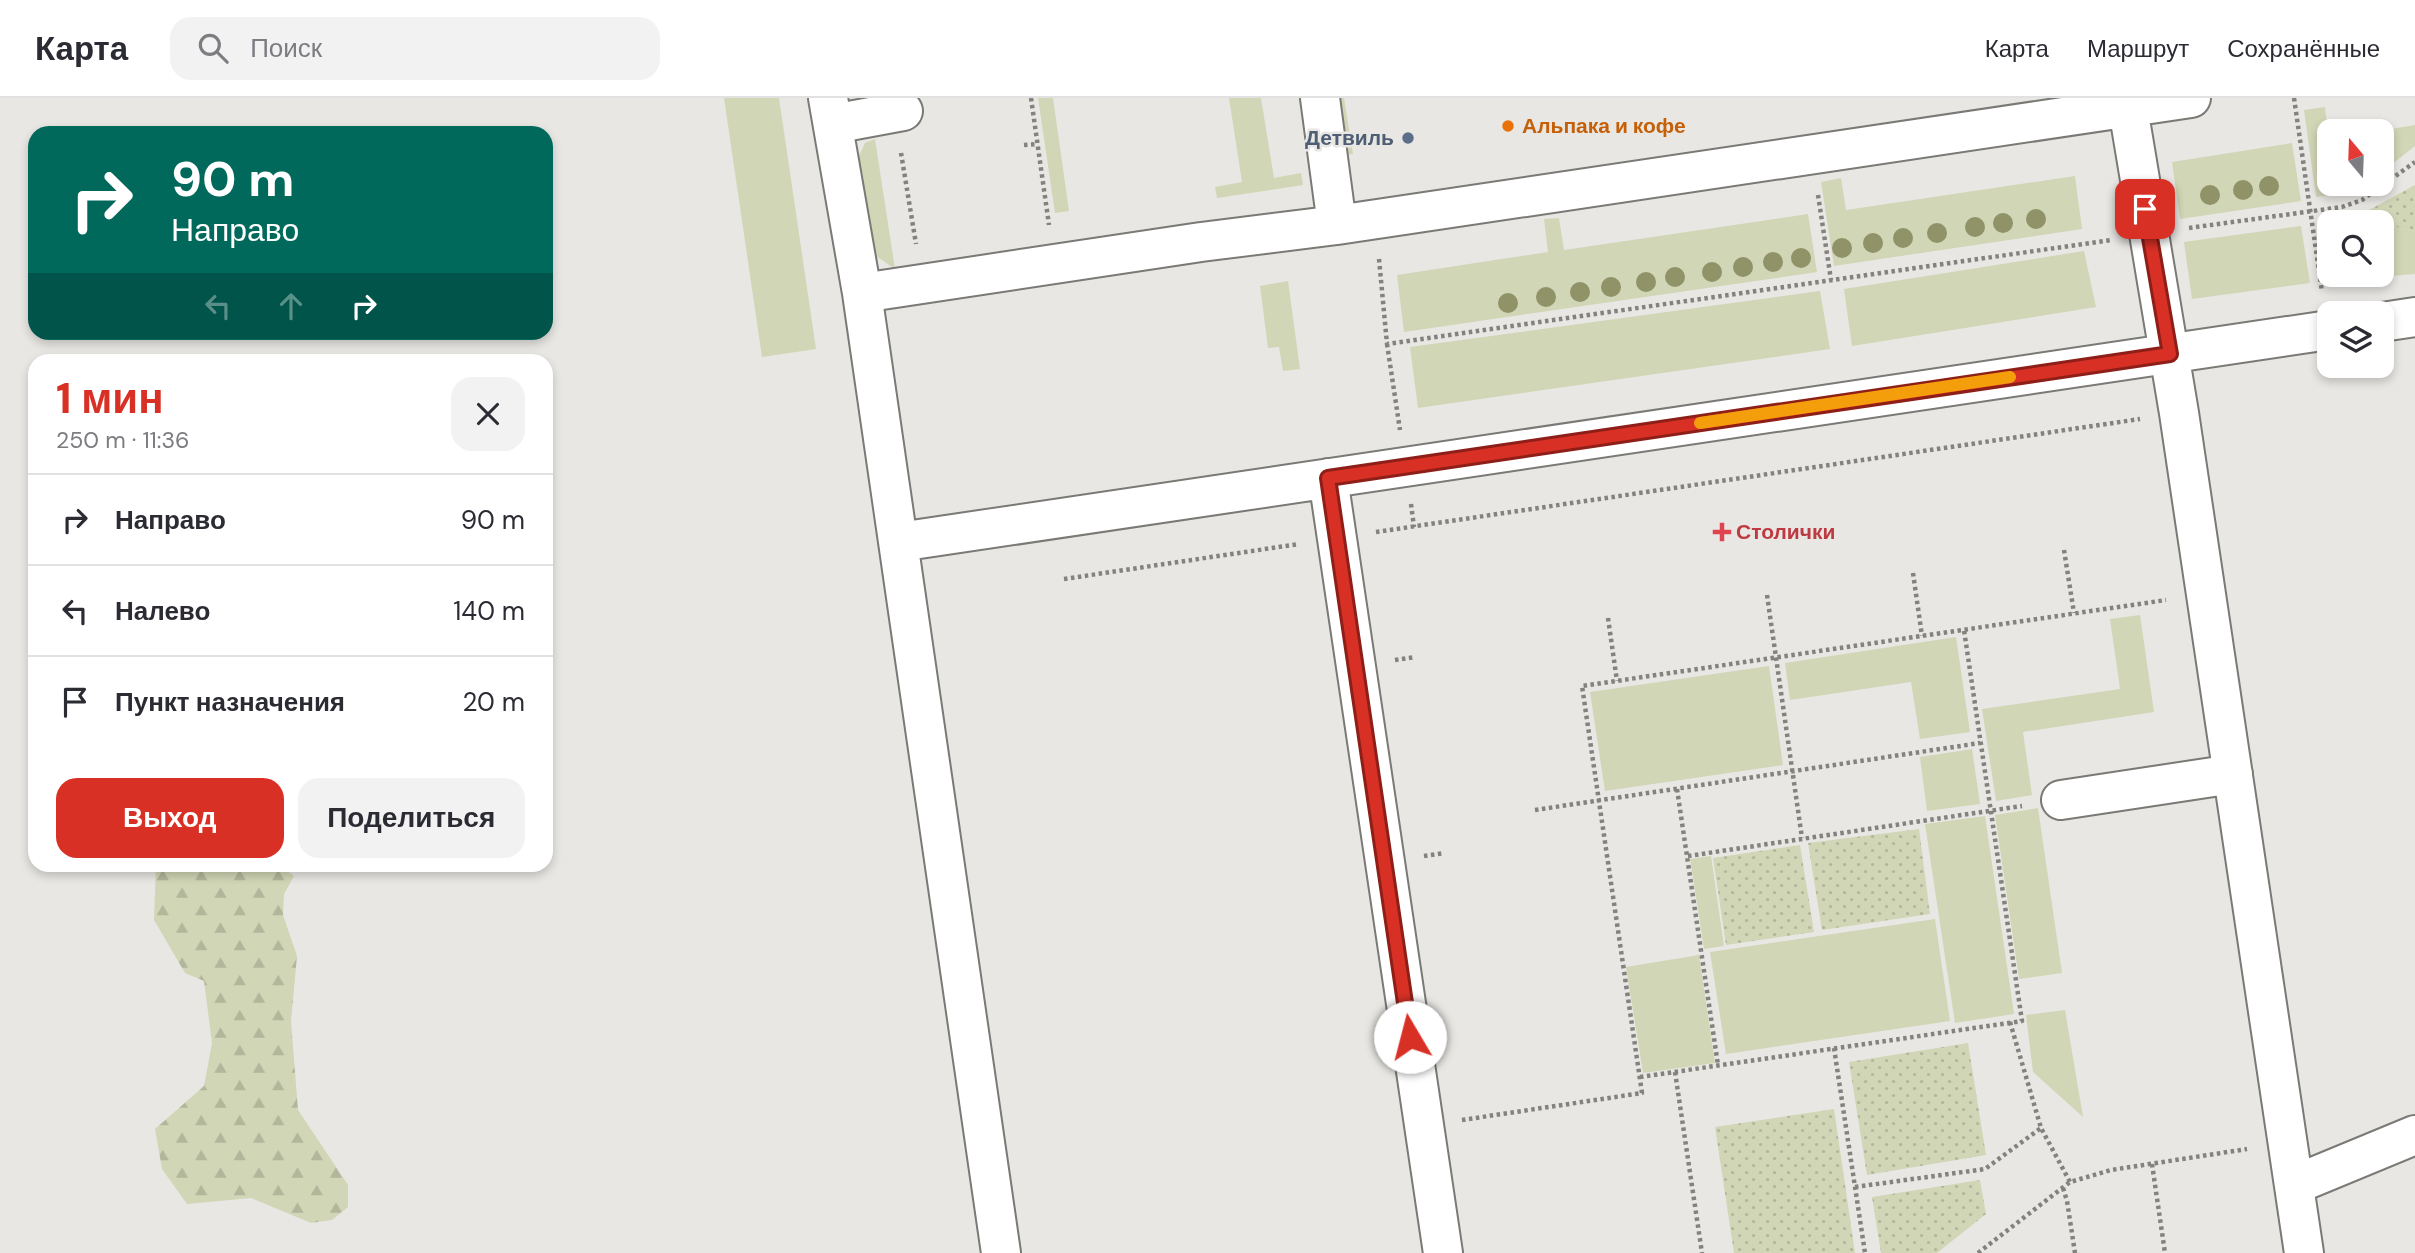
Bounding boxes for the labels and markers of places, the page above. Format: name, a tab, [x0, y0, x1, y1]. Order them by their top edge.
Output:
place label: Альпака и кофе	[1522, 112, 1686, 140]
marker: Альпака и кофе	[1500, 118, 1516, 134]
place label: Детвиль	[1305, 124, 1394, 152]
marker: Детвиль	[1400, 130, 1416, 146]
pin	[2115, 179, 2175, 239]
place label: Столички	[1736, 518, 1835, 546]
marker: Столички	[1714, 524, 1730, 540]

